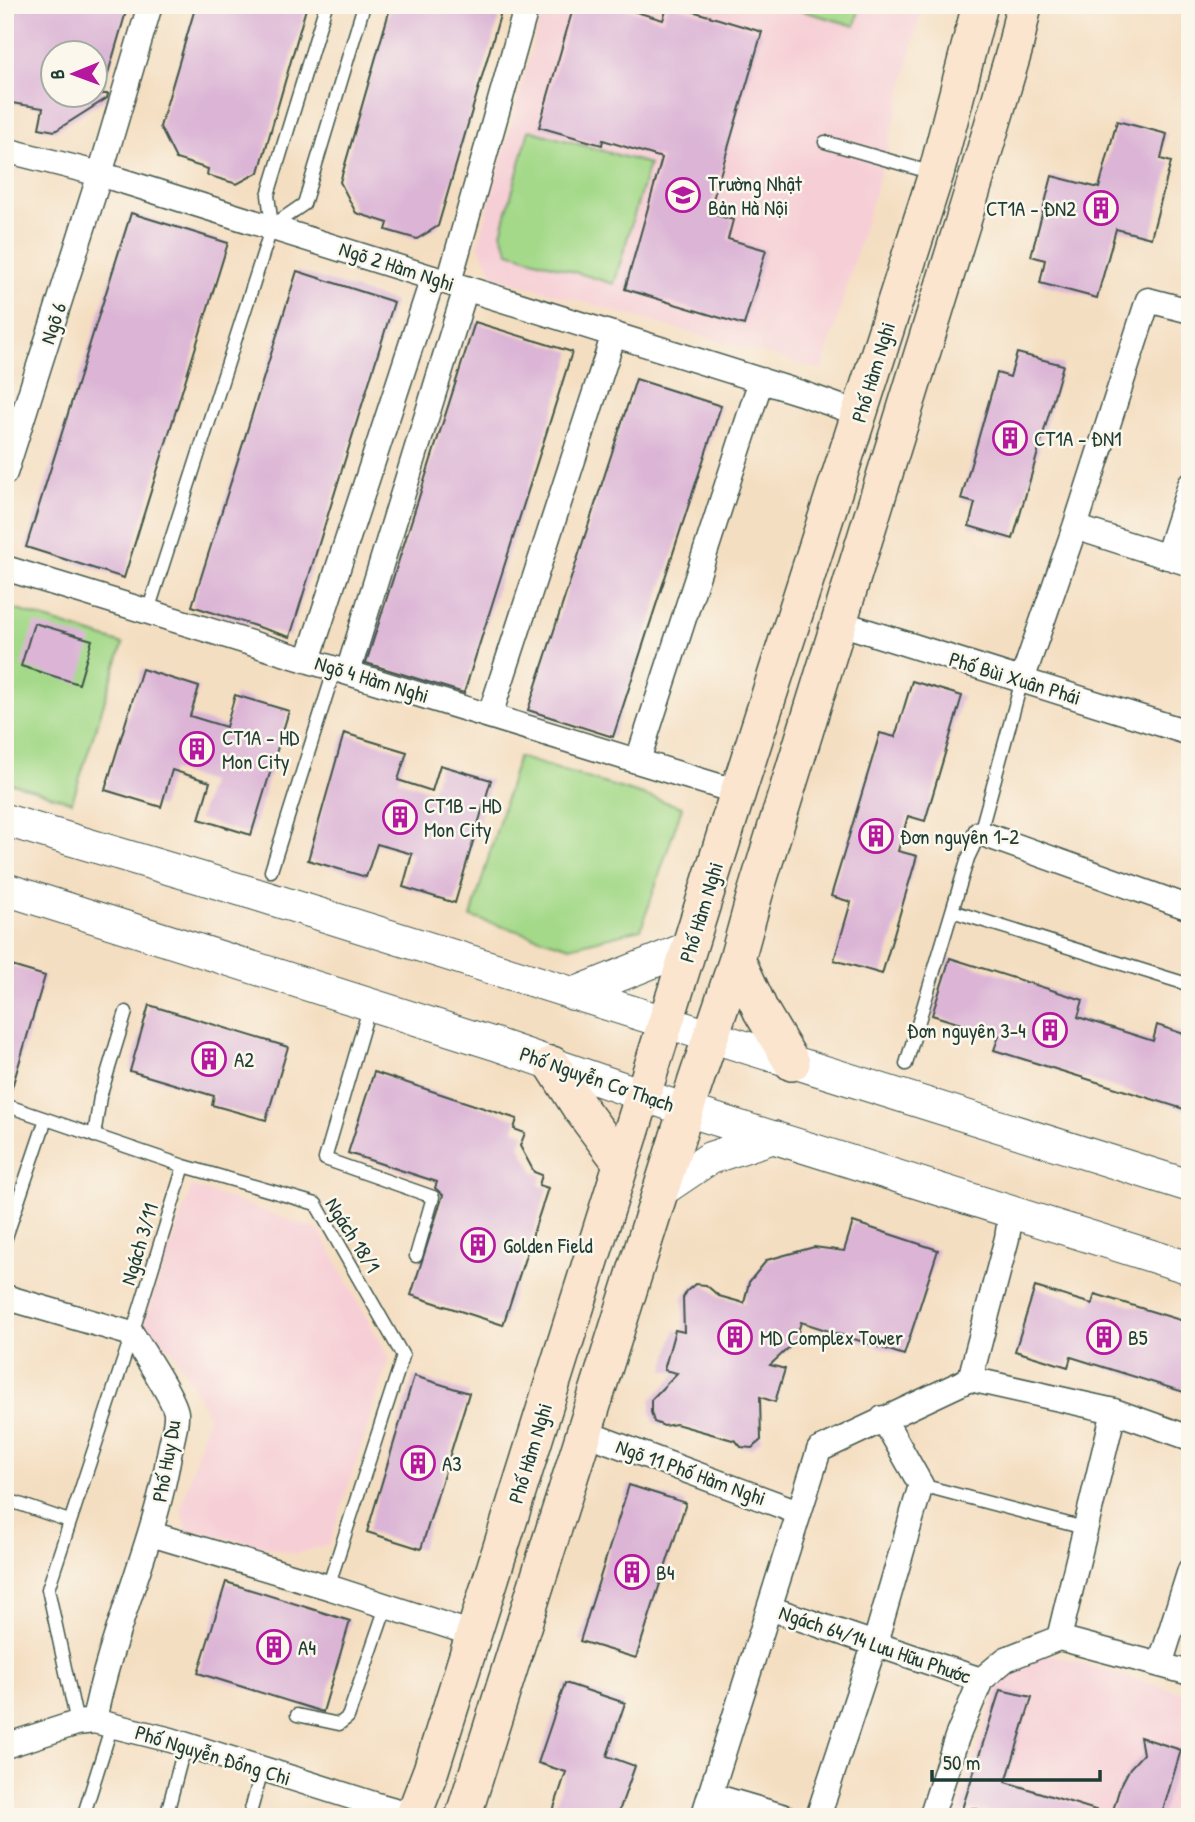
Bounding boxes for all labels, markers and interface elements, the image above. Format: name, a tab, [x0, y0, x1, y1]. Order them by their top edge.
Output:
north arrow	[38, 38, 108, 108]
text: B	[44, 69, 70, 79]
place label: Trường Nhật Bản Hà Nội	[708, 169, 803, 222]
school or university icon: Trường Nhật Bản Hà Nội	[664, 176, 702, 214]
building icon: CT1A - ĐN2	[1082, 189, 1120, 227]
place label: CT1A - ĐN2	[986, 194, 1076, 223]
street label: Ngõ 2 Hàm Nghi	[336, 234, 458, 298]
street label: Ngõ 6	[33, 298, 73, 348]
street label: Phố Hàm Nghi	[844, 318, 902, 426]
building icon: CT1A - ĐN1	[991, 419, 1029, 457]
place label: CT1A - ĐN1	[1034, 424, 1122, 453]
street label: Phố Bùi Xuân Phái	[946, 644, 1084, 712]
street label: Ngõ 4 Hàm Nghi	[311, 648, 433, 710]
place label: CT1A - HD Mon City	[222, 723, 299, 776]
building icon: CT1A - HD Mon City	[178, 730, 216, 768]
place label: CT1B - HD Mon City	[424, 791, 502, 844]
building icon: CT1B - HD Mon City	[381, 798, 419, 836]
building icon: Đơn nguyên 1-2	[857, 817, 895, 855]
place label: Đơn nguyên 1-2	[900, 822, 1019, 851]
street label: Phố Hàm Nghi	[672, 858, 730, 966]
building icon: Đơn nguyên 3-4	[1031, 1011, 1069, 1049]
place label: Đơn nguyên 3-4	[907, 1016, 1026, 1045]
street label: Phố Nguyễn Cơ Thạch	[516, 1039, 678, 1119]
building icon: A2	[190, 1040, 228, 1078]
place label: A2	[234, 1045, 254, 1074]
street label: Ngách 18/1	[319, 1192, 387, 1278]
street label: Ngách 3/11	[113, 1200, 165, 1288]
building icon: Golden Field	[459, 1226, 497, 1264]
place label: Golden Field	[503, 1231, 593, 1260]
building icon: MD Complex Tower	[716, 1318, 754, 1356]
building icon: B5	[1085, 1318, 1123, 1356]
place label: MD Complex Tower	[760, 1323, 903, 1352]
place label: B5	[1128, 1323, 1148, 1352]
street label: Phố Hàm Nghi	[501, 1399, 559, 1507]
street label: Phố Huy Du	[145, 1417, 188, 1504]
street label: Ngõ 11 Phố Hàm Nghi	[612, 1431, 770, 1513]
building icon: A3	[399, 1444, 437, 1482]
place label: A3	[442, 1449, 462, 1478]
building icon: B4	[613, 1553, 651, 1591]
place label: B4	[656, 1558, 675, 1587]
street label: Ngách 64/14 Lưu Hữu Phước	[775, 1598, 975, 1691]
building icon: A4	[255, 1628, 293, 1666]
place label: A4	[298, 1633, 316, 1662]
street label: Phố Nguyễn Đổng Chi	[132, 1718, 294, 1792]
scale bar	[932, 1738, 1100, 1782]
text: 50 m	[943, 1748, 980, 1777]

